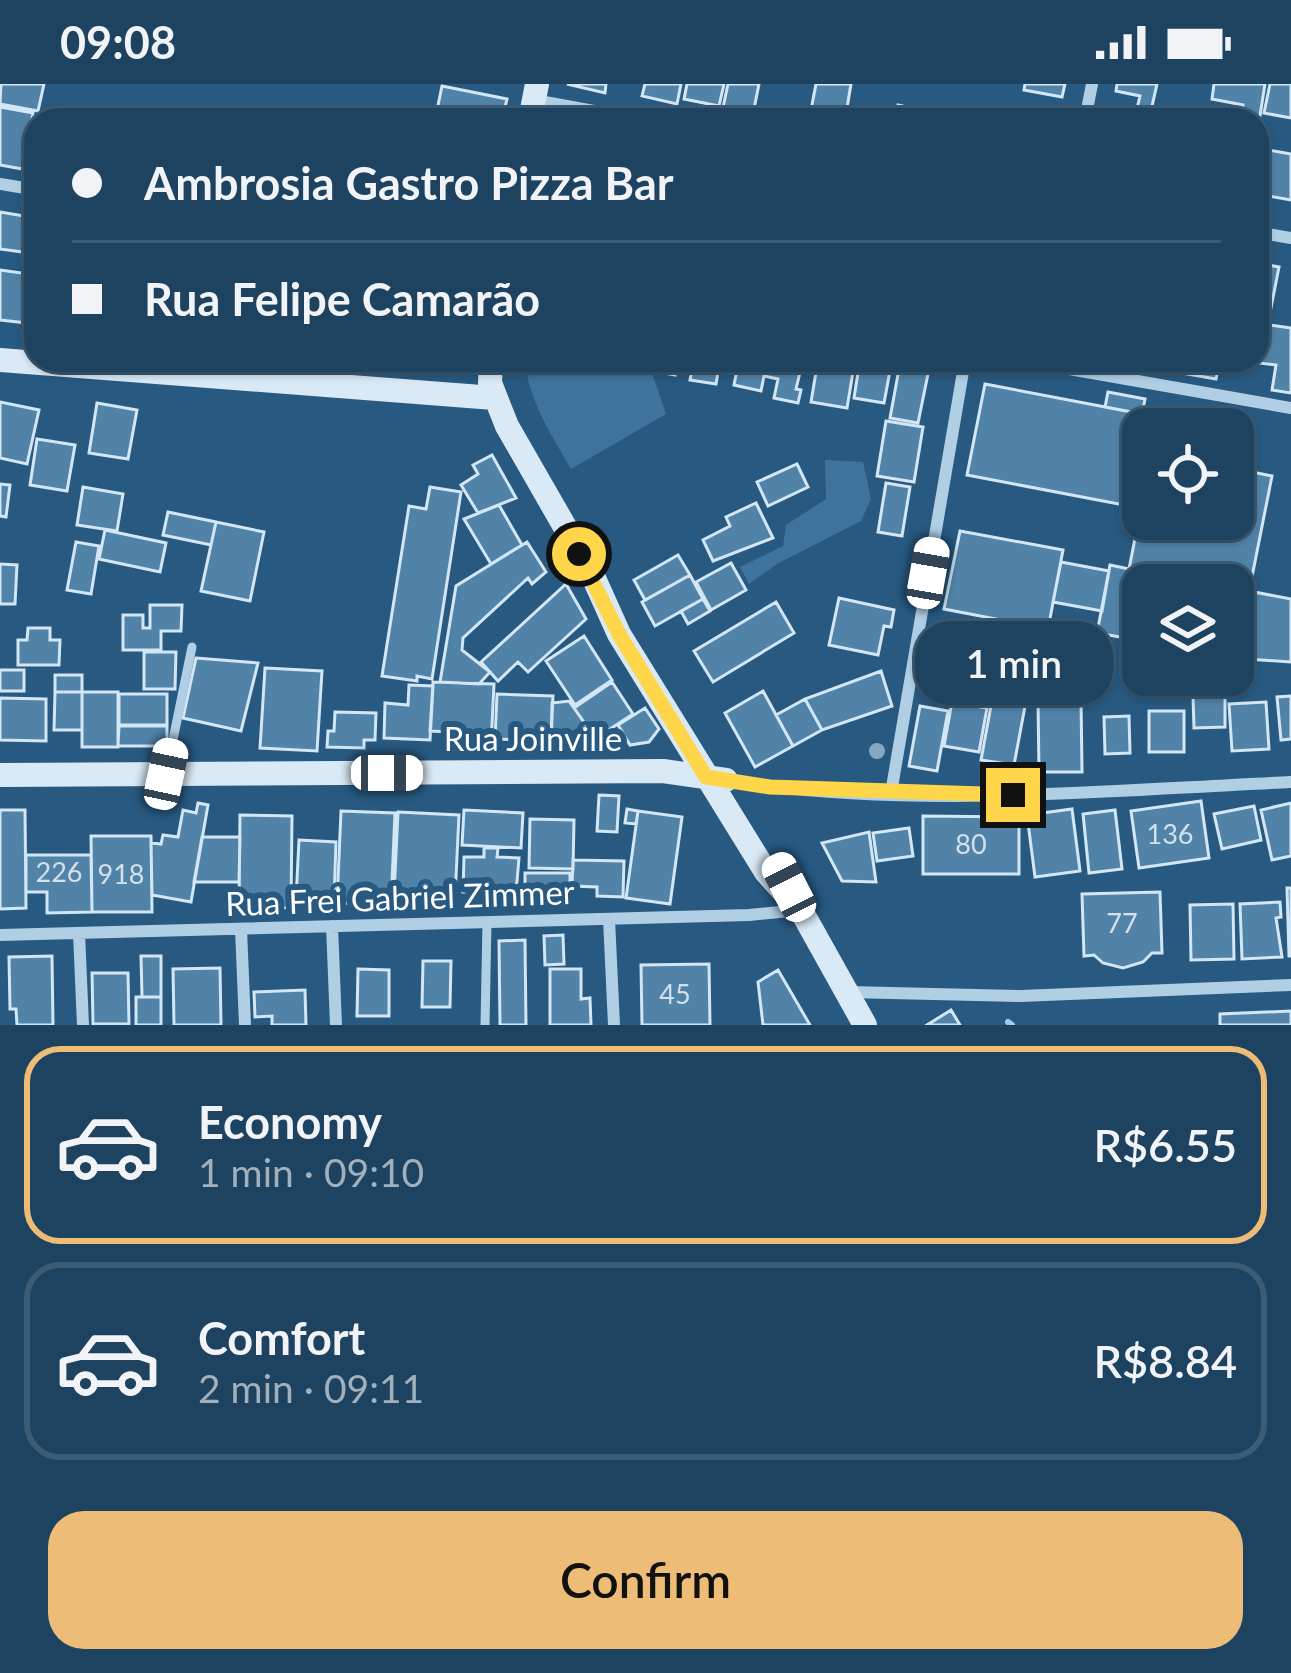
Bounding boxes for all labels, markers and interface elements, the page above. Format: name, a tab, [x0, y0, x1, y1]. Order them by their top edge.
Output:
text: 09:08	[60, 15, 176, 69]
text: Ambrosia Gastro Pizza Bar	[144, 156, 674, 210]
text: Rua Felipe Camarão	[144, 272, 540, 326]
map controls	[1122, 408, 1254, 696]
button: locate	[1122, 408, 1254, 540]
route start	[552, 527, 606, 581]
car	[904, 534, 952, 612]
button: layers	[1122, 564, 1254, 696]
callout: 1 min	[914, 621, 1112, 705]
text: 1 min	[966, 640, 1062, 686]
street label: Rua Joinville	[444, 718, 622, 758]
car	[141, 735, 191, 813]
car	[351, 755, 423, 791]
route end	[986, 768, 1040, 822]
house number: 136	[1147, 817, 1193, 850]
house number: 80	[955, 827, 987, 860]
car	[757, 847, 821, 927]
house number: 226	[36, 855, 82, 888]
house number: 918	[98, 857, 144, 890]
street label: Rua Frei Gabriel Zimmer	[225, 871, 575, 923]
house number: 77	[1106, 906, 1138, 939]
house number: 45	[659, 977, 691, 1010]
icon: car	[54, 1091, 162, 1199]
text: Economy	[198, 1095, 382, 1149]
text: R$6.55	[1093, 1118, 1237, 1172]
text: 1 min · 09:10	[198, 1149, 424, 1195]
icon: car	[54, 1307, 162, 1415]
text: Comfort	[198, 1311, 365, 1365]
text: R$8.84	[1093, 1334, 1237, 1388]
text: 2 min · 09:11	[198, 1365, 424, 1411]
button: Confirm	[48, 1511, 1243, 1649]

